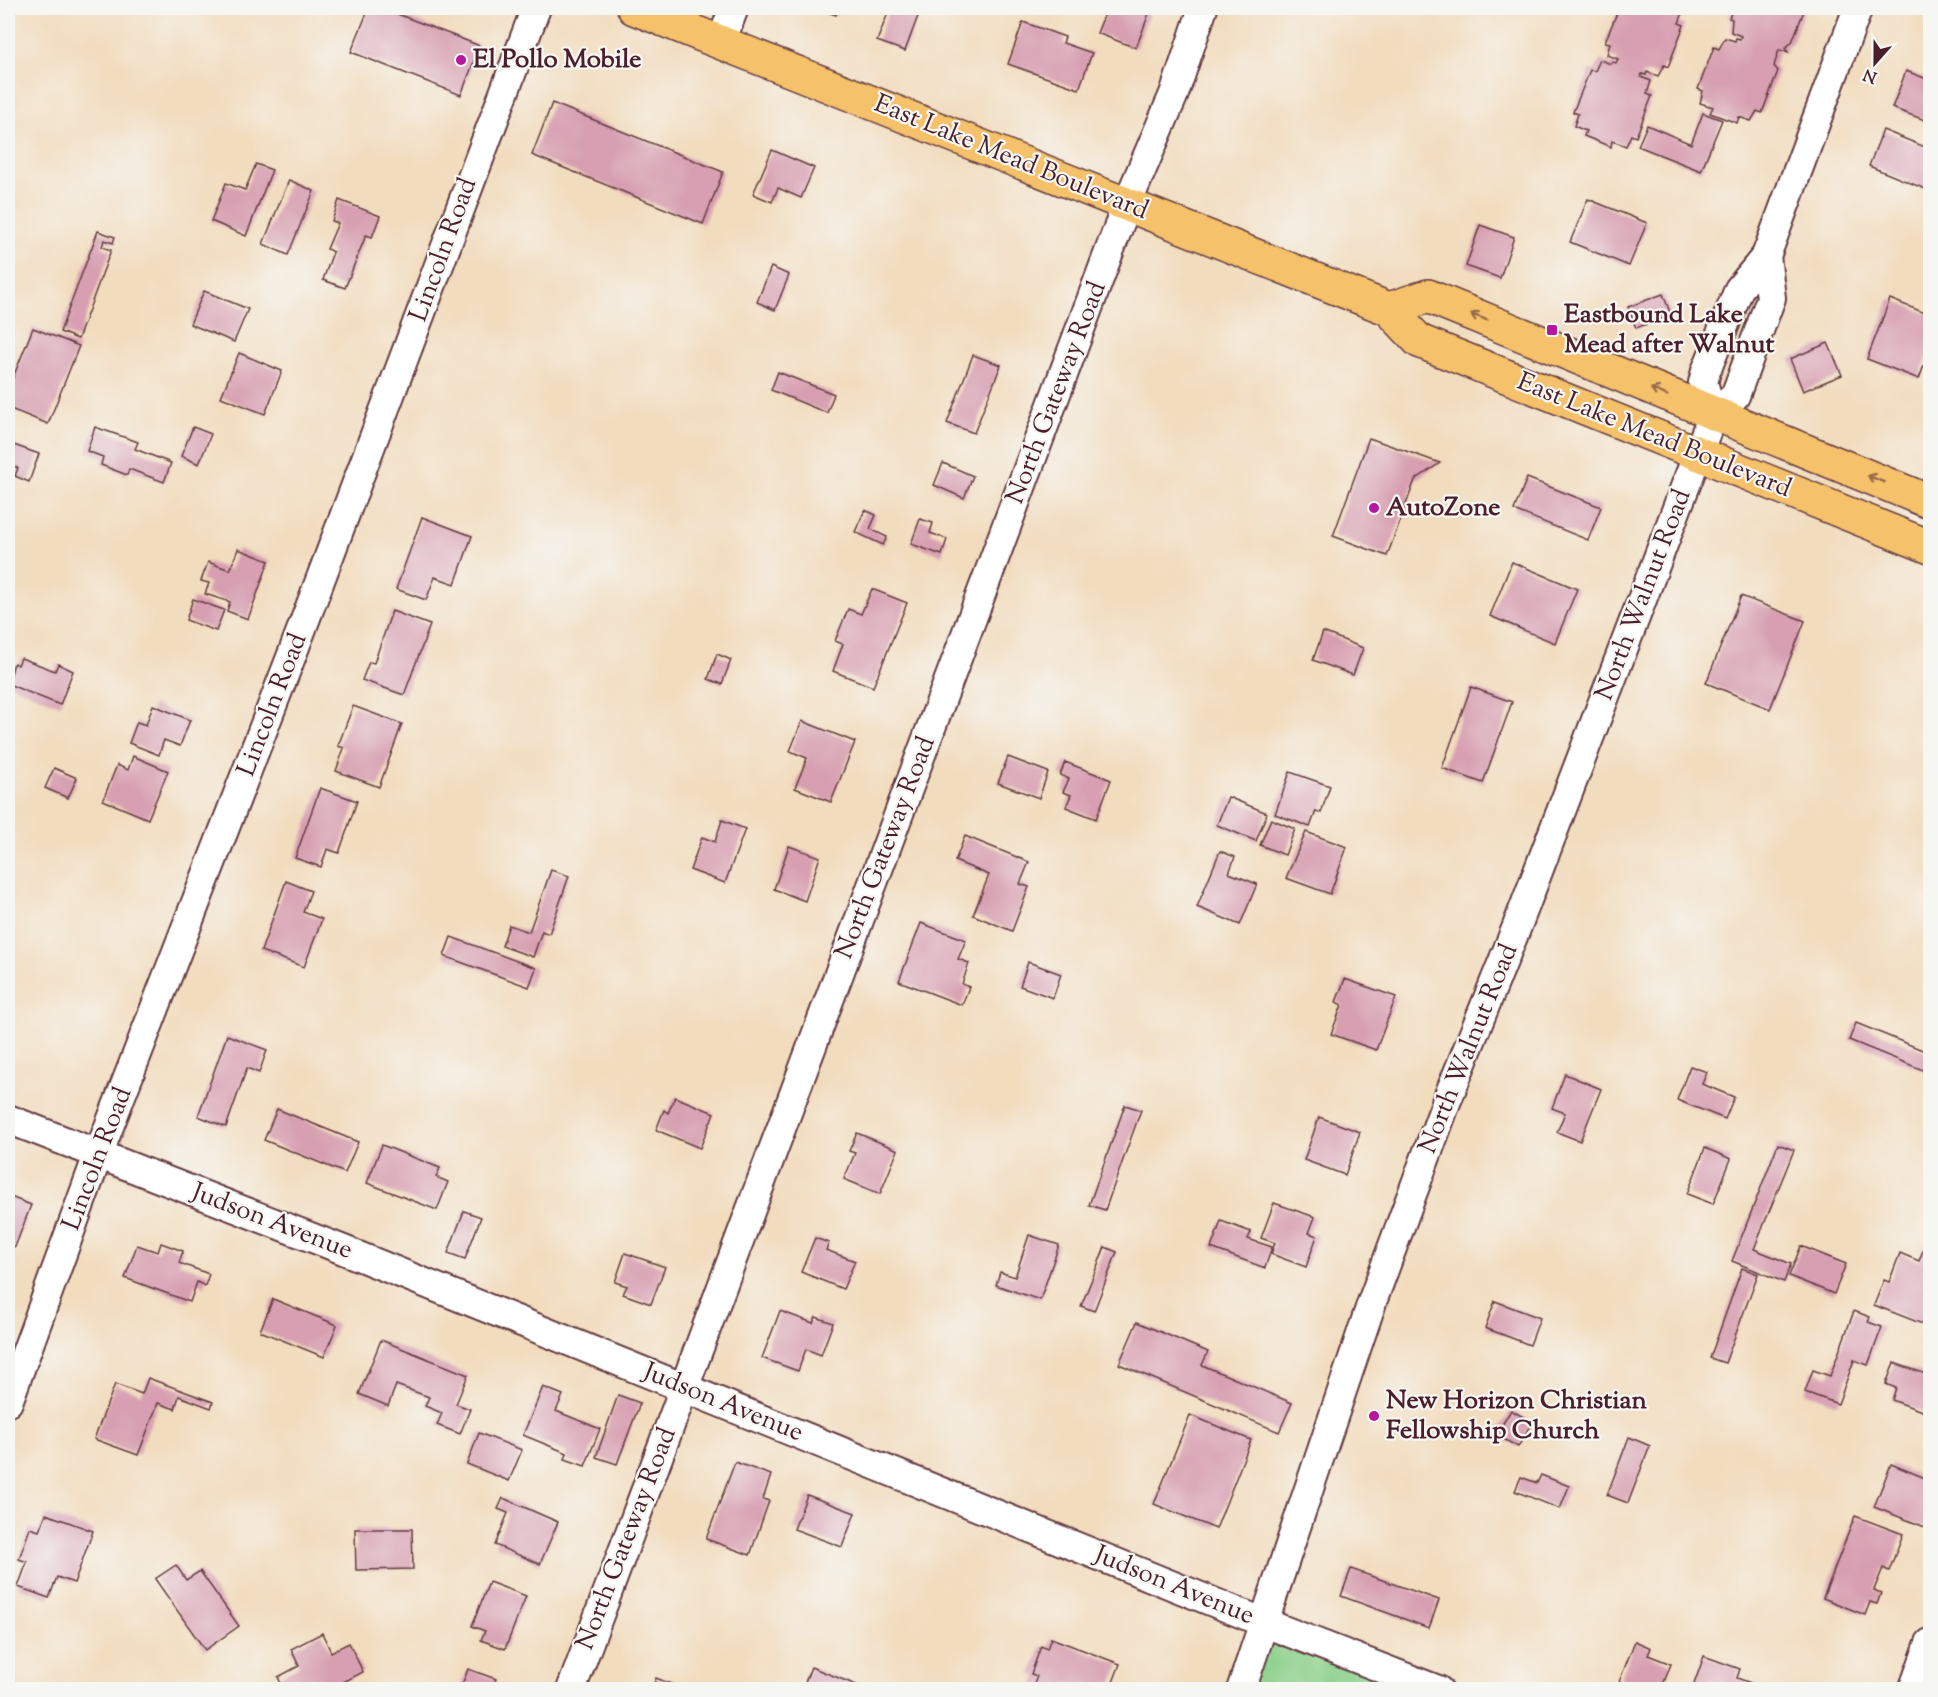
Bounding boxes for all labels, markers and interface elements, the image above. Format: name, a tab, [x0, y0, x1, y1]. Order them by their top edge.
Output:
north arrow	[1845, 33, 1905, 93]
place label: El Pollo Mobile	[473, 42, 641, 79]
marker: El Pollo Mobile	[454, 53, 468, 67]
text: N	[1860, 62, 1881, 88]
street label: East Lake Mead Boulevard	[868, 86, 1154, 230]
street label: Lincoln Road	[401, 173, 487, 327]
street label: North Gateway Road	[998, 276, 1117, 510]
place label: Eastbound Lake Mead after Walnut	[1564, 297, 1774, 364]
one-way arrow	[1471, 311, 1489, 322]
marker: Eastbound Lake Mead after Walnut	[1545, 323, 1559, 337]
street label: East Lake Mead Boulevard	[1511, 364, 1797, 508]
one-way arrow	[1651, 386, 1669, 397]
one-way arrow	[1868, 473, 1886, 484]
street label: North Walnut Road	[1587, 484, 1701, 706]
place label: AutoZone	[1386, 490, 1500, 527]
marker: AutoZone	[1367, 501, 1381, 515]
street label: Lincoln Road	[229, 628, 317, 782]
street label: North Gateway Road	[827, 731, 946, 965]
street label: North Walnut Road	[1410, 938, 1528, 1160]
street label: Lincoln Road	[54, 1082, 142, 1236]
street label: Judson Avenue	[184, 1174, 358, 1270]
street label: Judson Avenue	[636, 1353, 808, 1452]
place label: New Horizon Christian Fellowship Church	[1386, 1383, 1648, 1450]
marker: New Horizon Christian Fellowship Church	[1367, 1409, 1381, 1423]
street label: North Gateway Road	[568, 1422, 687, 1656]
street label: Judson Avenue	[1087, 1536, 1259, 1635]

